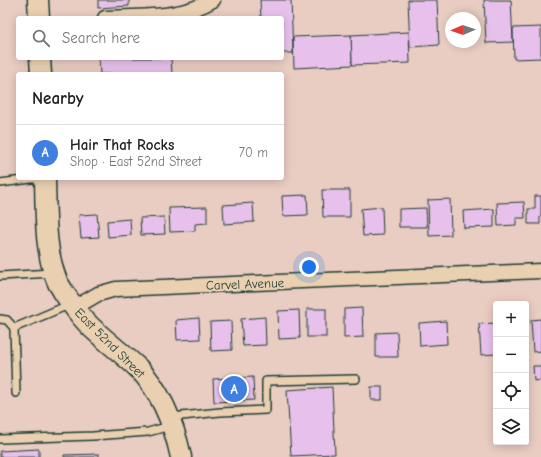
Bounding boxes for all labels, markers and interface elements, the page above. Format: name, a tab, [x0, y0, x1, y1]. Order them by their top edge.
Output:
north arrow	[445, 12, 481, 48]
search box	[16, 16, 284, 60]
icon: search	[30, 27, 52, 49]
text: Search here	[62, 29, 140, 47]
text: Nearby	[32, 89, 83, 108]
text: Hair That Rocks	[70, 136, 174, 154]
text: A	[41, 145, 49, 160]
text: 70 m	[239, 145, 268, 160]
text: Shop · East 52nd Street	[70, 154, 202, 169]
your location	[299, 257, 319, 277]
street label: Carvel Avenue	[206, 275, 285, 293]
map controls	[493, 301, 529, 445]
button: +	[493, 301, 529, 337]
street label: East 52nd Street	[72, 305, 149, 382]
button: −	[493, 337, 529, 373]
button: locate	[493, 373, 529, 409]
pin: A	[221, 374, 247, 404]
button: layers	[493, 409, 529, 445]

